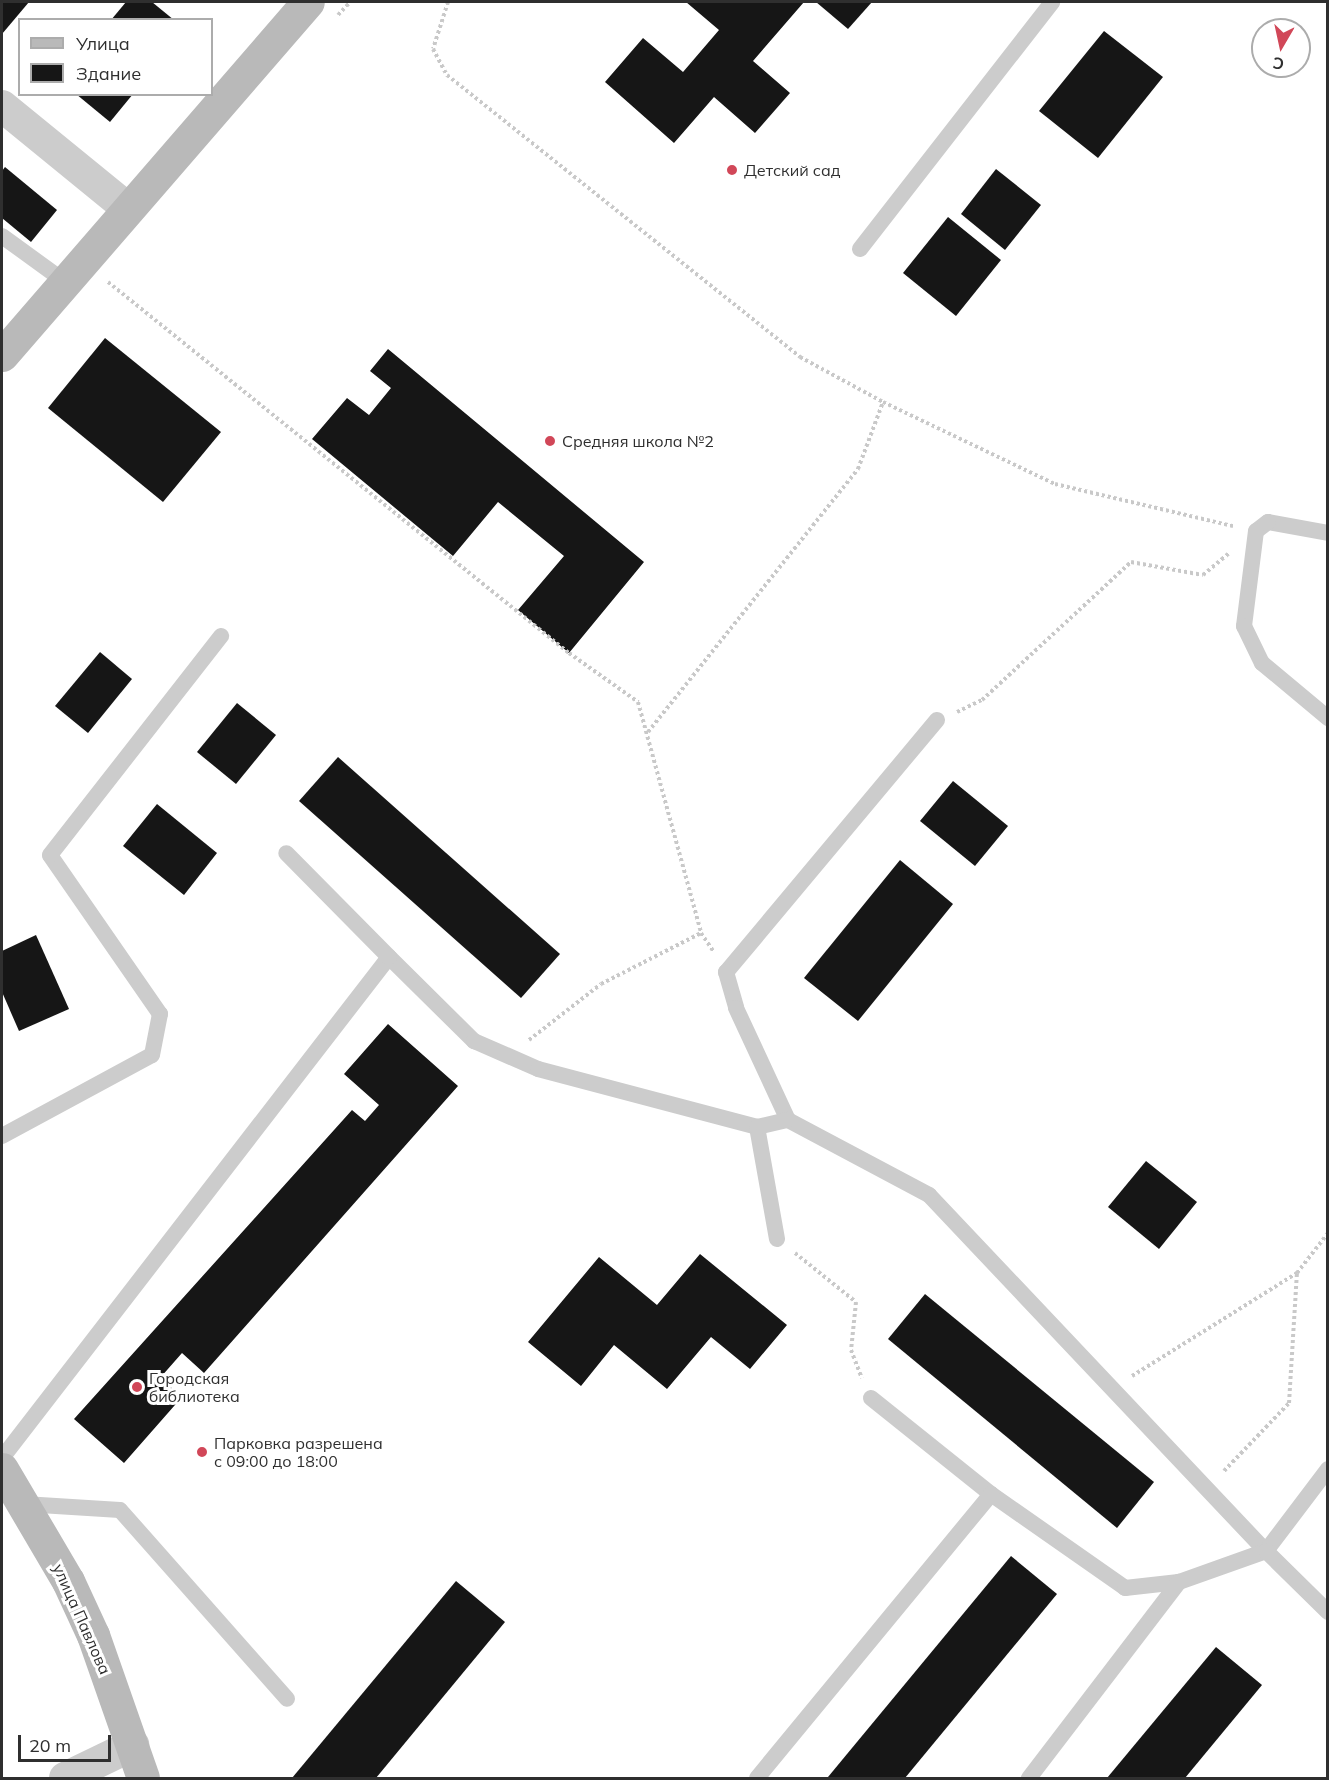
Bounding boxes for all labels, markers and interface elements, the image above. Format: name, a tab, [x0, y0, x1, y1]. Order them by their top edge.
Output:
legend	[18, 18, 213, 96]
north arrow	[1251, 18, 1311, 78]
text: Улица	[76, 32, 130, 55]
text: С	[1272, 53, 1285, 75]
text: Здание	[76, 62, 141, 85]
place label: Детский сад	[744, 160, 840, 180]
marker: Детский сад	[725, 163, 739, 177]
place label: Средняя школа №2	[562, 431, 714, 451]
marker: Средняя школа №2	[543, 434, 557, 448]
place label: Городская библиотека	[149, 1368, 240, 1406]
marker: Городская библиотека	[130, 1380, 144, 1394]
place label: Парковка разрешена с 09:00 до 18:00	[214, 1433, 383, 1471]
marker: Парковка разрешена с 09:00 до 18:00	[195, 1445, 209, 1459]
street label: улица Павлова	[49, 1561, 115, 1677]
scale bar	[21, 1723, 114, 1761]
text: 20 m	[29, 1734, 71, 1757]

